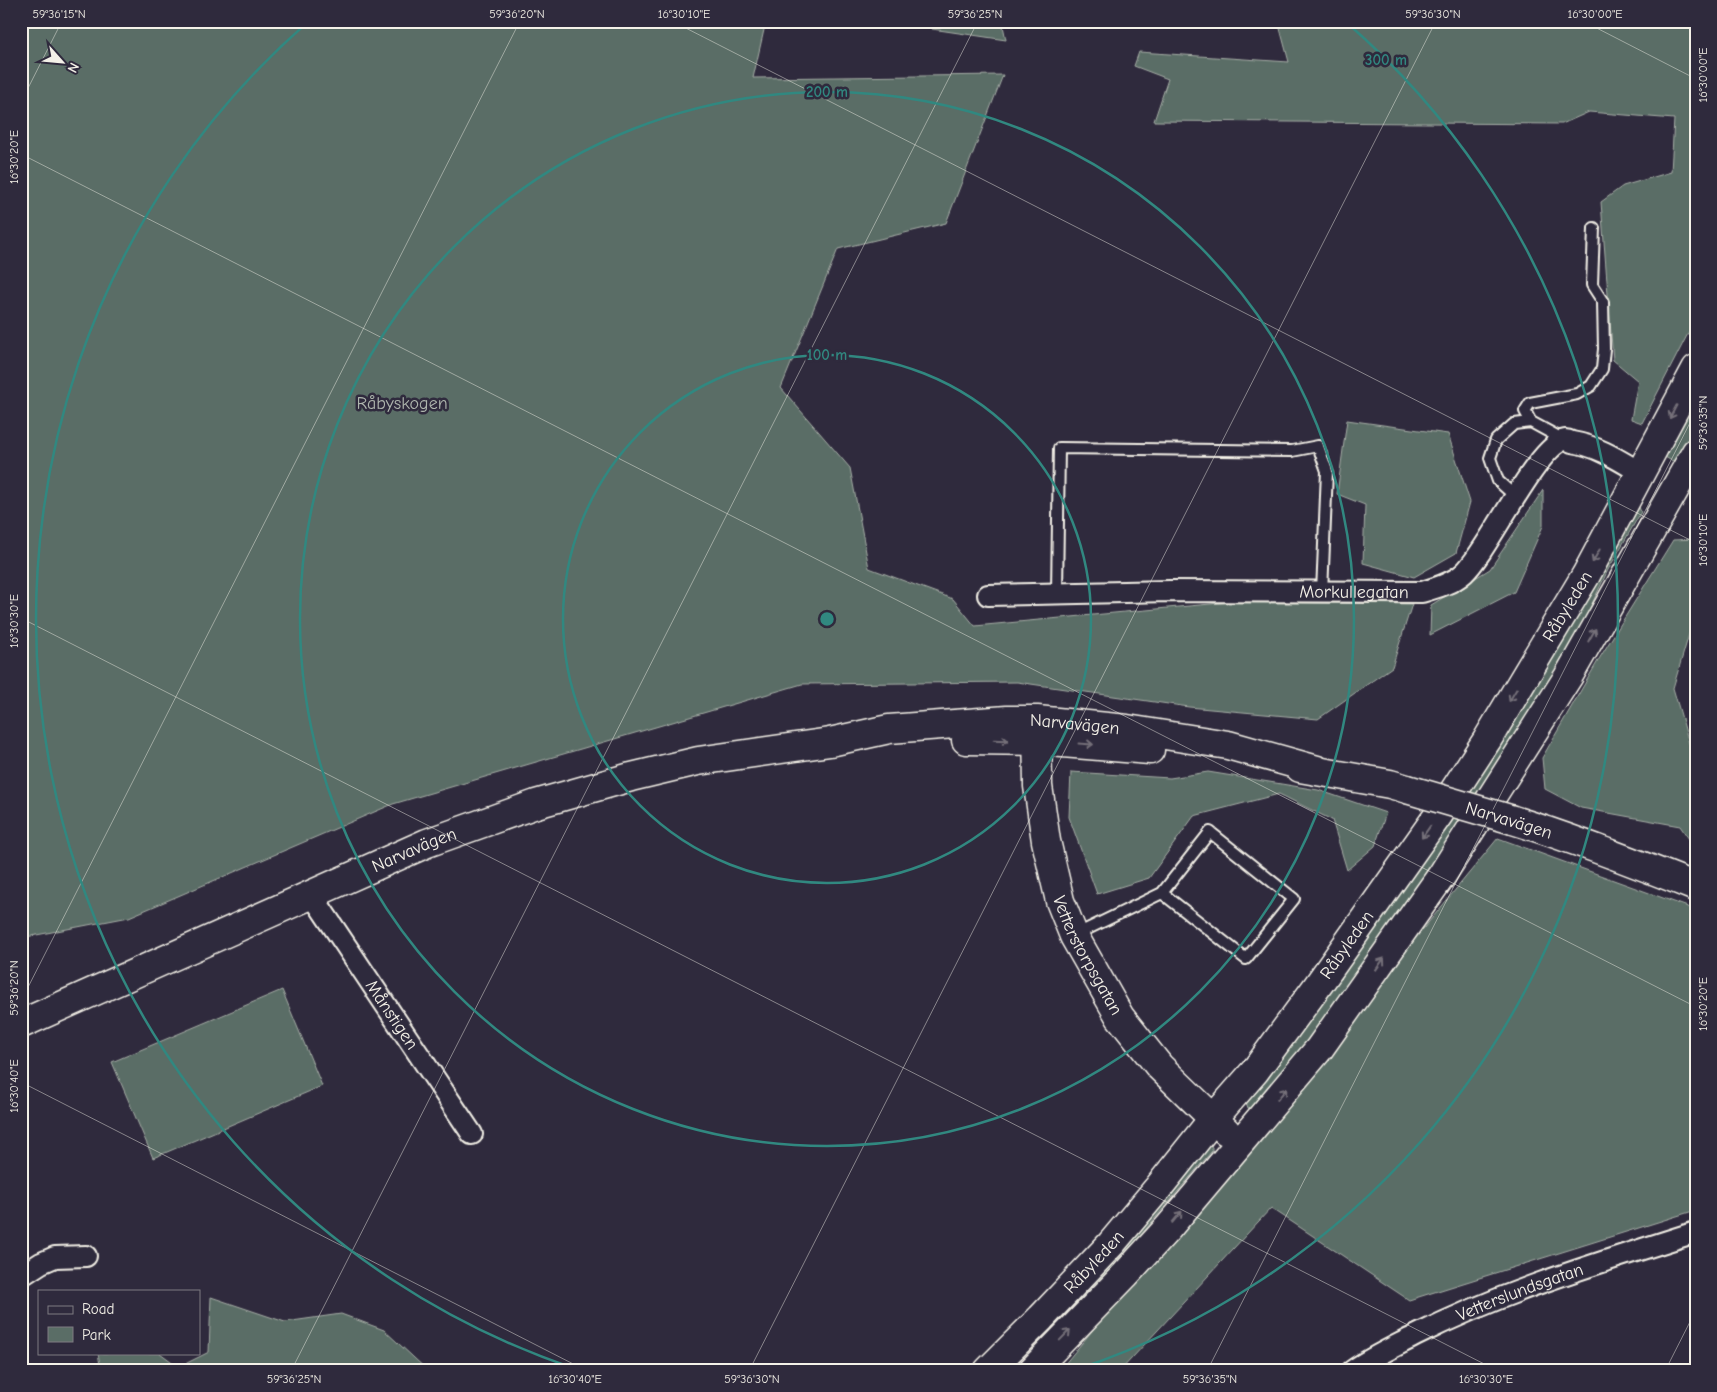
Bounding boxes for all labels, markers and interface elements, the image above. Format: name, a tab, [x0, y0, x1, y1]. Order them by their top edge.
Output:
text: 59°36'15"N	[32, 7, 86, 21]
text: 59°36'20"N	[489, 7, 545, 21]
text: 16°30'10"E	[658, 7, 710, 21]
text: 59°36'25"N	[948, 7, 1002, 21]
text: 59°36'30"N	[1405, 7, 1461, 21]
text: 16°30'00"E	[1567, 7, 1623, 21]
north arrow	[38, 38, 88, 88]
text: 16°30'00"E	[1696, 47, 1710, 103]
text: 300 m	[1365, 51, 1407, 69]
text: N	[63, 60, 83, 76]
text: 200 m	[806, 83, 848, 101]
text: 16°30'20"E	[7, 130, 21, 184]
text: 100 m	[807, 346, 847, 364]
park label: Råbyskogen	[356, 393, 448, 414]
text: 59°36'35"N	[1696, 396, 1710, 450]
one-way arrow	[1668, 405, 1678, 420]
text: 16°30'10"E	[1696, 514, 1710, 566]
one-way arrow	[1591, 548, 1601, 563]
street label: Råbyleden	[1538, 567, 1597, 646]
street label: Morkullegatan	[1299, 582, 1409, 603]
text: 16°30'30"E	[7, 594, 21, 648]
centre of rings	[818, 610, 836, 628]
one-way arrow	[1587, 627, 1597, 642]
one-way arrow	[1508, 688, 1518, 702]
street label: Narvavägen	[1030, 710, 1120, 739]
one-way arrow	[992, 735, 1009, 745]
one-way arrow	[1078, 740, 1094, 749]
street label: Narvavägen	[1463, 797, 1555, 844]
street label: Narvavägen	[369, 823, 459, 877]
one-way arrow	[1421, 825, 1431, 839]
street label: Vetterstorpsgatan	[1048, 894, 1127, 1019]
street label: Råbyleden	[1316, 907, 1378, 983]
one-way arrow	[1375, 957, 1385, 971]
text: 59°36'20"N	[7, 960, 21, 1016]
street label: Månstigen	[361, 976, 423, 1054]
text: 16°30'20"E	[1696, 977, 1710, 1031]
text: 16°30'40"E	[7, 1059, 21, 1113]
one-way arrow	[1277, 1087, 1288, 1100]
one-way arrow	[1171, 1211, 1183, 1224]
street label: Råbyleden	[1060, 1226, 1129, 1298]
street label: Vetterslundsgatan	[1453, 1259, 1586, 1326]
legend	[38, 1290, 200, 1354]
text: Road	[82, 1300, 114, 1318]
text: Park	[82, 1326, 111, 1344]
one-way arrow	[1059, 1329, 1071, 1342]
text: 59°36'25"N	[267, 1372, 321, 1386]
text: 16°30'40"E	[548, 1372, 602, 1386]
text: 59°36'30"N	[724, 1372, 780, 1386]
text: 59°36'35"N	[1183, 1372, 1237, 1386]
text: 16°30'30"E	[1459, 1372, 1513, 1386]

